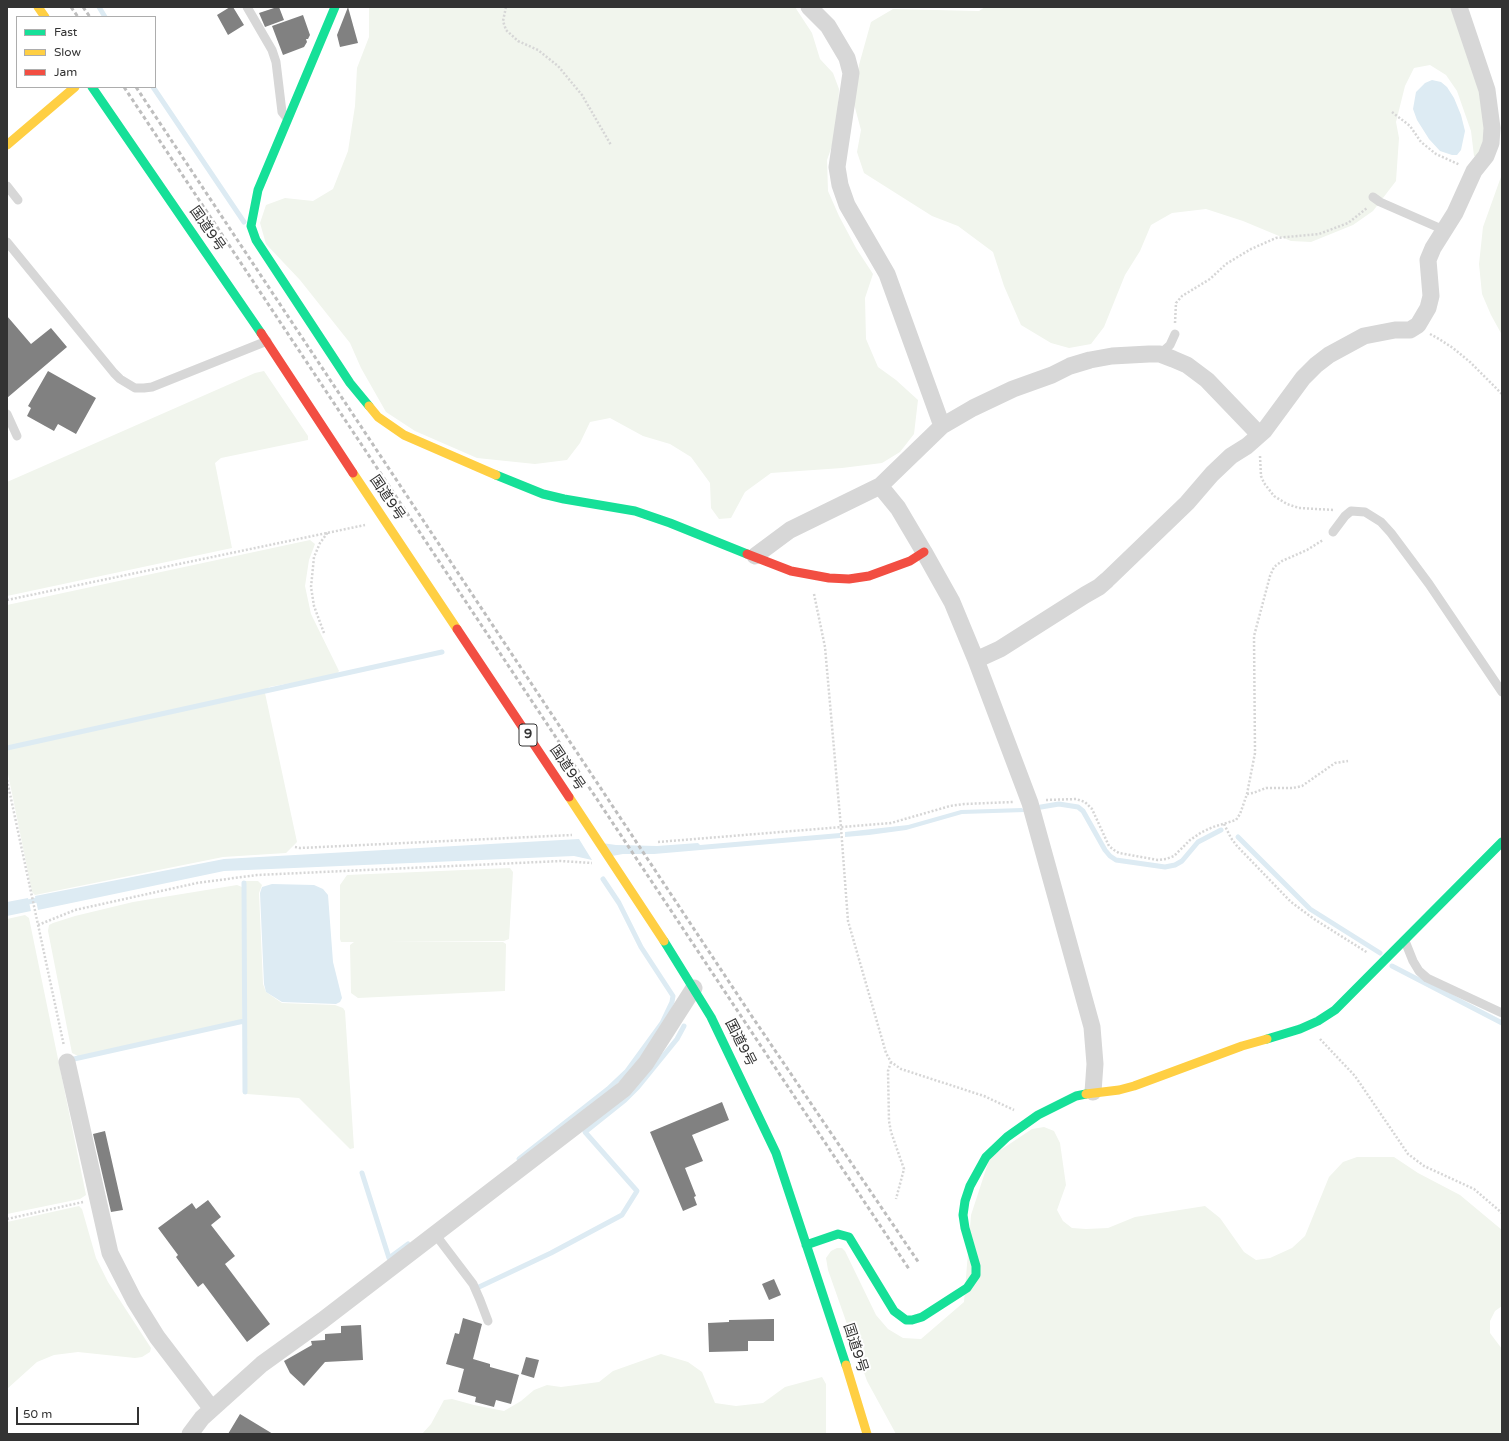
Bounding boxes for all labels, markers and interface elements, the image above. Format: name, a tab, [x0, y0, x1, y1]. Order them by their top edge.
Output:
legend	[16, 16, 156, 88]
text: Fast	[54, 25, 77, 39]
text: Slow	[54, 45, 81, 59]
text: Jam	[54, 65, 77, 79]
street label: 国道9号	[186, 203, 228, 255]
street label: 国道9号	[366, 472, 408, 524]
road number: 9	[519, 724, 537, 746]
street label: 国道9号	[546, 742, 588, 794]
street label: 国道9号	[721, 1017, 759, 1069]
street label: 国道9号	[839, 1321, 871, 1375]
scale bar	[18, 1399, 141, 1425]
text: 50 m	[23, 1407, 52, 1421]

